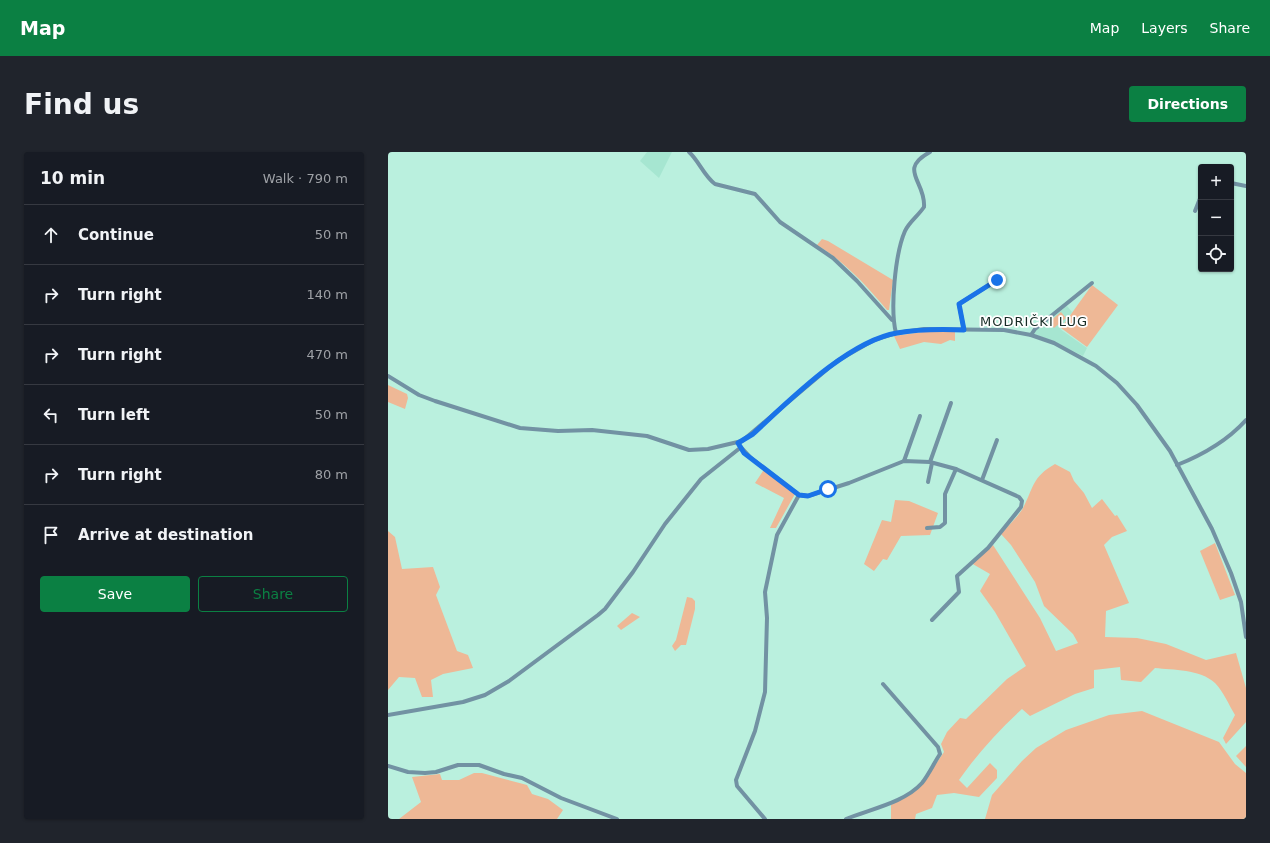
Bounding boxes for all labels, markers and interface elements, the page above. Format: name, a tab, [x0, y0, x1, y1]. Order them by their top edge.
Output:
text: Map	[20, 17, 65, 39]
text: Map	[1090, 20, 1119, 36]
text: Layers	[1141, 20, 1188, 36]
text: Share	[1210, 20, 1250, 36]
button: Directions	[1129, 86, 1246, 122]
text: Find us	[24, 88, 139, 121]
map controls	[1198, 164, 1234, 272]
button: +	[1198, 164, 1234, 200]
text: 10 min	[40, 168, 105, 188]
text: Walk · 790 m	[263, 171, 348, 186]
button: −	[1198, 200, 1234, 236]
icon: ahead	[40, 224, 62, 246]
text: Continue	[78, 226, 154, 244]
text: 50 m	[315, 227, 348, 242]
button: locate	[1198, 236, 1234, 272]
route end	[988, 271, 1006, 289]
icon: right	[40, 284, 62, 306]
text: Turn right	[78, 286, 162, 304]
text: 140 m	[306, 287, 348, 302]
district label: MODRIČKI LUG	[980, 314, 1088, 329]
icon: right	[40, 344, 62, 366]
text: Turn right	[78, 346, 162, 364]
text: 470 m	[306, 347, 348, 362]
icon: left	[40, 404, 62, 426]
text: Turn left	[78, 406, 150, 424]
text: 50 m	[315, 407, 348, 422]
icon: right	[40, 464, 62, 486]
text: Turn right	[78, 466, 162, 484]
text: 80 m	[315, 467, 348, 482]
route start	[819, 480, 837, 498]
icon: arrive	[40, 524, 62, 546]
text: Arrive at destination	[78, 526, 253, 544]
button: Save	[40, 576, 190, 612]
button: Share	[198, 576, 348, 612]

